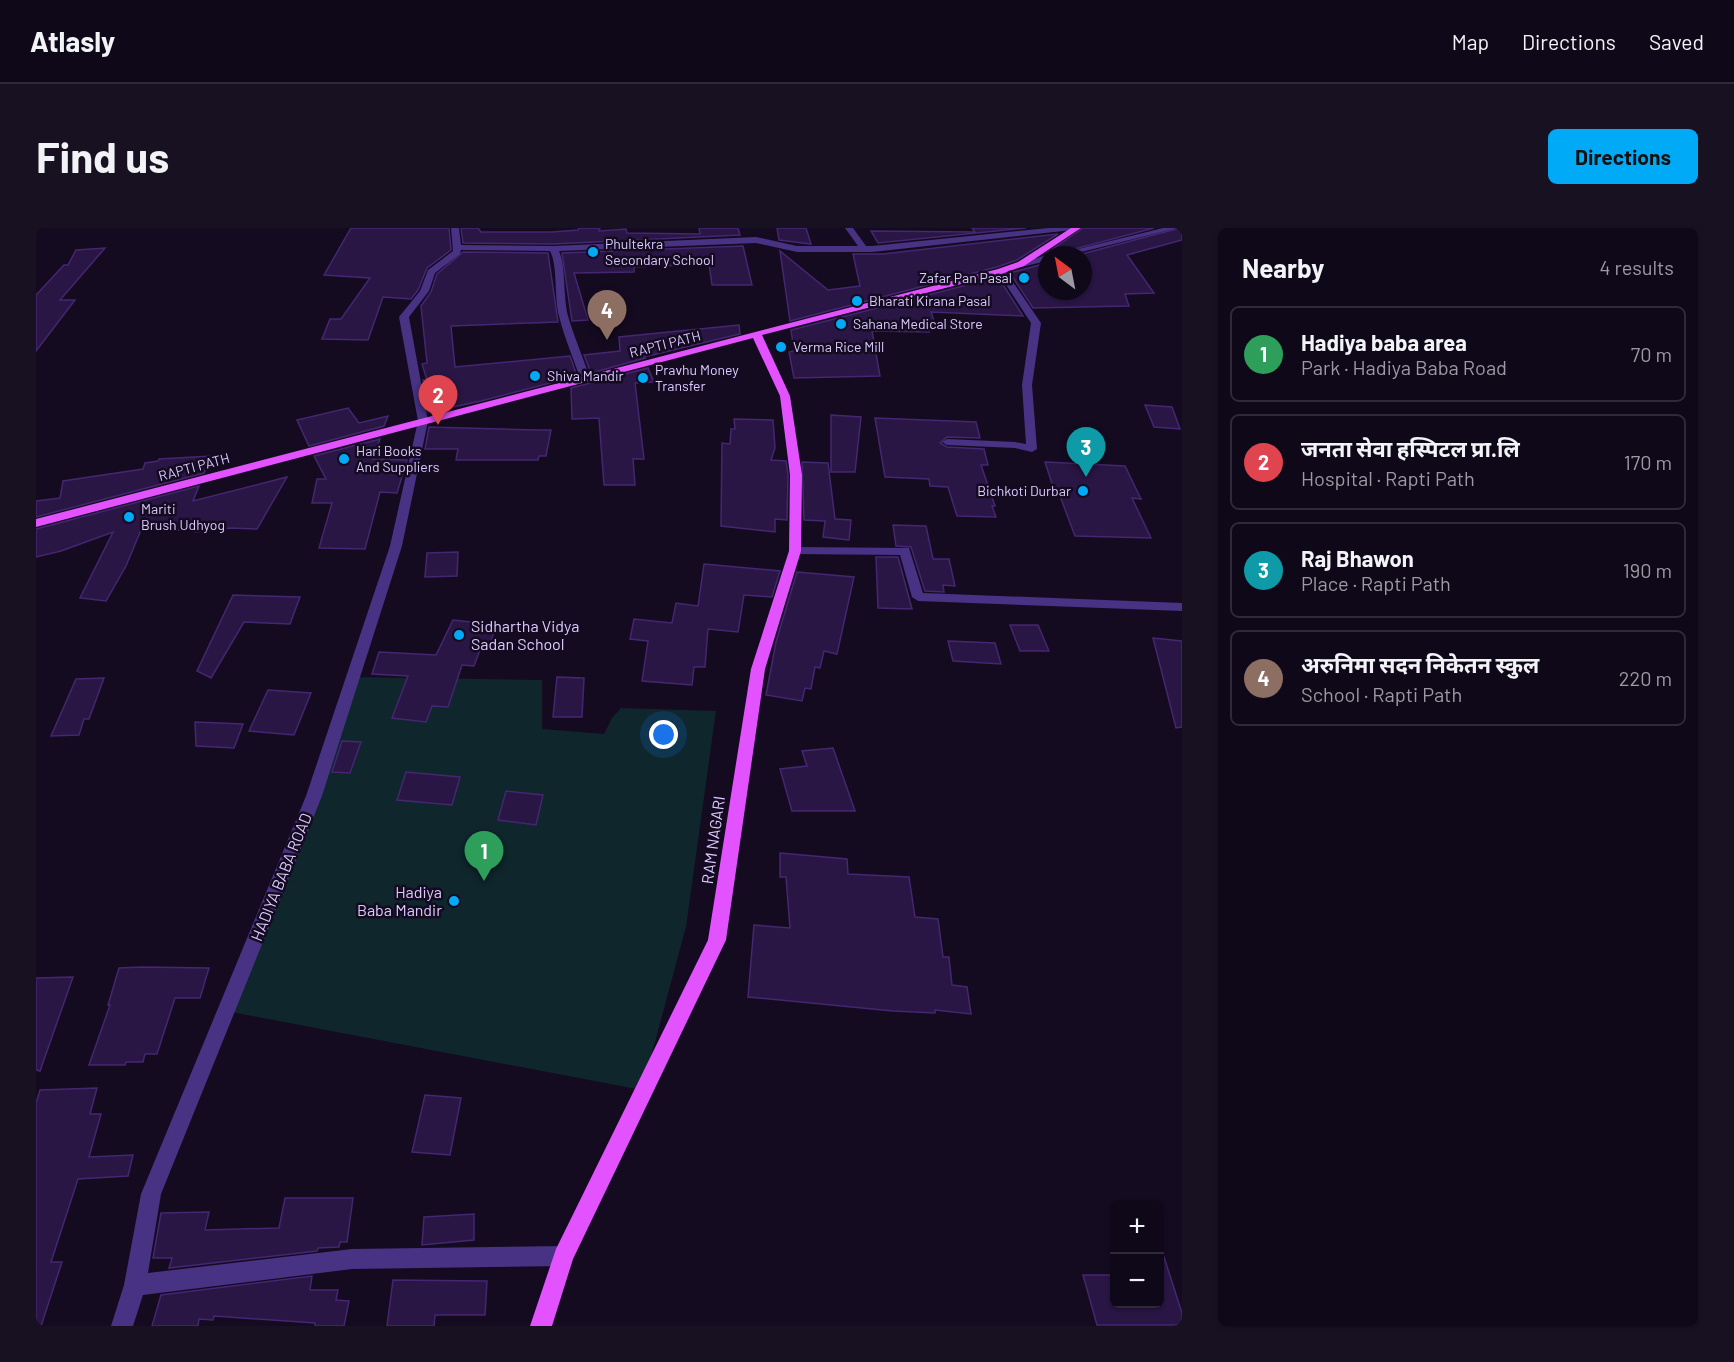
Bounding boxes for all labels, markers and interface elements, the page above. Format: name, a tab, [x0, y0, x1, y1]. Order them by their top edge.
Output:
text: Atlasly	[30, 24, 115, 58]
text: Map	[1452, 29, 1489, 54]
text: Directions	[1522, 29, 1616, 54]
text: Saved	[1649, 29, 1704, 54]
button: Directions	[1548, 129, 1698, 184]
text: Find us	[36, 131, 169, 181]
place label: Phultekra Secondary School	[605, 235, 714, 268]
marker: Phultekra Secondary School	[586, 245, 600, 259]
north arrow	[1038, 246, 1092, 300]
text: Nearby	[1242, 252, 1324, 283]
text: 4 results	[1599, 255, 1674, 279]
place label: Zafar Pan Pasal	[919, 269, 1012, 286]
marker: Zafar Pan Pasal	[1017, 271, 1031, 285]
pin: 4	[588, 291, 626, 340]
place label: Bharati Kirana Pasal	[869, 292, 990, 309]
marker: Bharati Kirana Pasal	[850, 294, 864, 308]
place label: Sahana Medical Store	[853, 315, 983, 332]
marker: Sahana Medical Store	[834, 317, 848, 331]
street label: RAPTI PATH	[627, 326, 702, 361]
text: Hadiya baba area	[1301, 329, 1467, 355]
place label: Verma Rice Mill	[793, 338, 884, 355]
marker: Verma Rice Mill	[774, 340, 788, 354]
text: 1	[1260, 342, 1267, 366]
text: 70 m	[1631, 342, 1672, 366]
text: Park · Hadiya Baba Road	[1301, 355, 1507, 379]
place label: Pravhu Money Transfer	[655, 361, 739, 394]
place label: Shiva Mandir	[547, 367, 624, 384]
marker: Shiva Mandir	[528, 369, 542, 383]
marker: Pravhu Money Transfer	[636, 371, 650, 385]
pin: 2	[418, 376, 458, 425]
pin: 3	[1066, 428, 1106, 477]
text: जनता सेवा हस्पिटल प्रा.लि	[1301, 435, 1520, 461]
place label: Hari Books And Suppliers	[356, 442, 440, 475]
street label: RAPTI PATH	[156, 449, 231, 484]
text: 2	[1258, 450, 1269, 474]
text: 170 m	[1624, 450, 1672, 474]
marker: Hari Books And Suppliers	[337, 452, 351, 466]
text: Hospital · Rapti Path	[1301, 466, 1475, 490]
place label: Bichkoti Durbar	[977, 482, 1071, 499]
marker: Bichkoti Durbar	[1076, 484, 1090, 498]
place label: Mariti Brush Udhyog	[141, 500, 225, 533]
marker: Mariti Brush Udhyog	[122, 510, 136, 524]
text: Raj Bhawon	[1301, 545, 1414, 571]
text: 3	[1258, 558, 1269, 582]
text: 190 m	[1623, 558, 1672, 582]
text: Place · Rapti Path	[1301, 571, 1451, 595]
place label: Sidhartha Vidya Sadan School	[471, 616, 579, 653]
marker: Sidhartha Vidya Sadan School	[452, 628, 466, 642]
text: अरुनिमा सदन निकेतन स्कुल	[1301, 651, 1539, 677]
text: 4	[1257, 666, 1270, 690]
text: 220 m	[1619, 666, 1672, 690]
text: School · Rapti Path	[1301, 682, 1462, 706]
your location	[649, 720, 678, 749]
street label: RAM NAGARI	[697, 795, 728, 885]
street label: HADIYA BABA ROAD	[246, 810, 315, 944]
pin: 1	[464, 832, 504, 881]
place label: Hadiya Baba Mandir	[357, 882, 442, 919]
marker: Hadiya Baba Mandir	[447, 894, 461, 908]
map controls	[1110, 1200, 1164, 1308]
button: +	[1110, 1200, 1164, 1254]
button: −	[1110, 1254, 1164, 1308]

